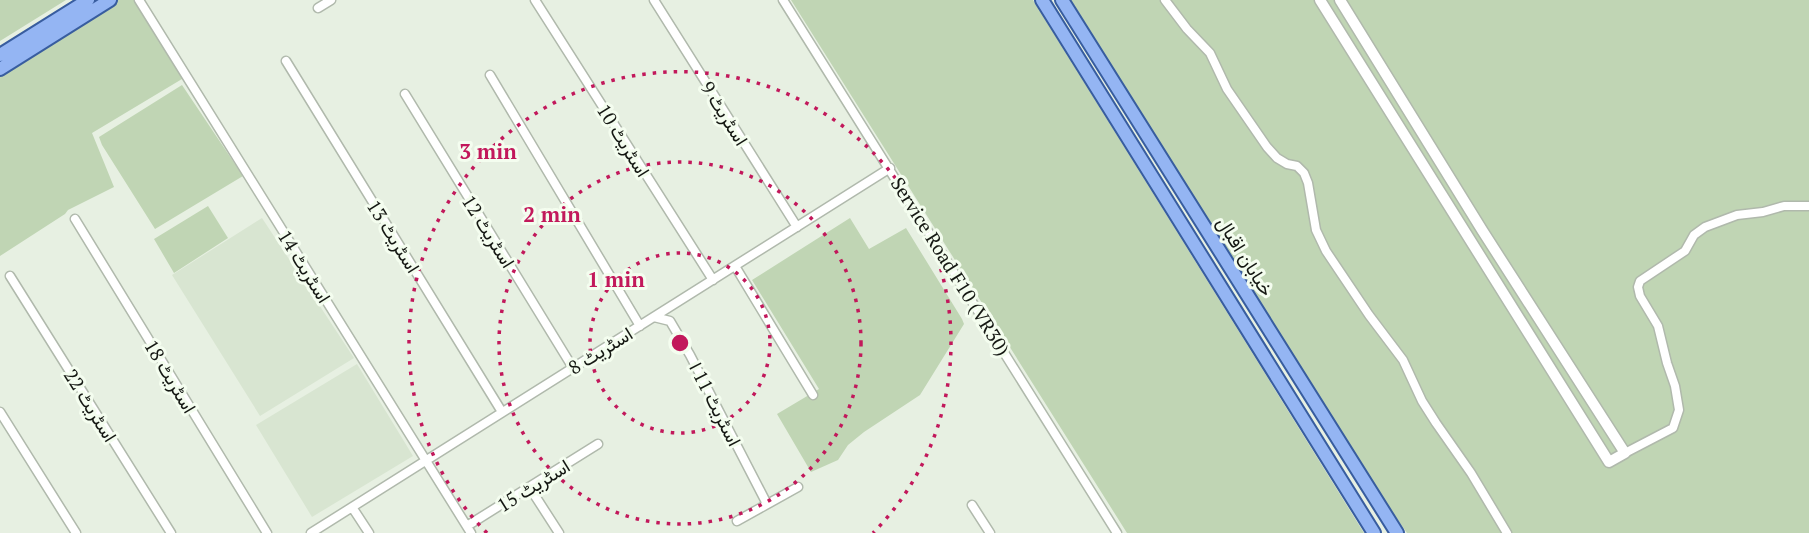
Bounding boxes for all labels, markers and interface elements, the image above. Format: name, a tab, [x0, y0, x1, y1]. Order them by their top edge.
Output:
street label: اسٹریٹ 9	[695, 76, 755, 150]
street label: اسٹریٹ 10	[592, 99, 656, 181]
text: 3 min	[459, 137, 517, 165]
street label: Service Road F10 (VR30)	[886, 172, 1016, 360]
street label: اسٹریٹ 12	[457, 190, 521, 272]
street label: اسٹریٹ 13	[362, 195, 426, 277]
text: 2 min	[523, 200, 581, 228]
street label: خیابان اقبال	[1212, 211, 1280, 301]
street label: اسٹریٹ 14	[273, 225, 337, 307]
text: 1 min	[587, 265, 645, 293]
street label: اسٹریٹ 8	[563, 320, 637, 380]
centre of rings	[668, 331, 692, 355]
street label: اسٹریٹ 18	[139, 335, 203, 417]
street label: اسٹریٹ 11 ا	[684, 358, 748, 450]
street label: اسٹریٹ 22	[59, 364, 123, 446]
street label: اسٹریٹ 15	[492, 453, 574, 517]

